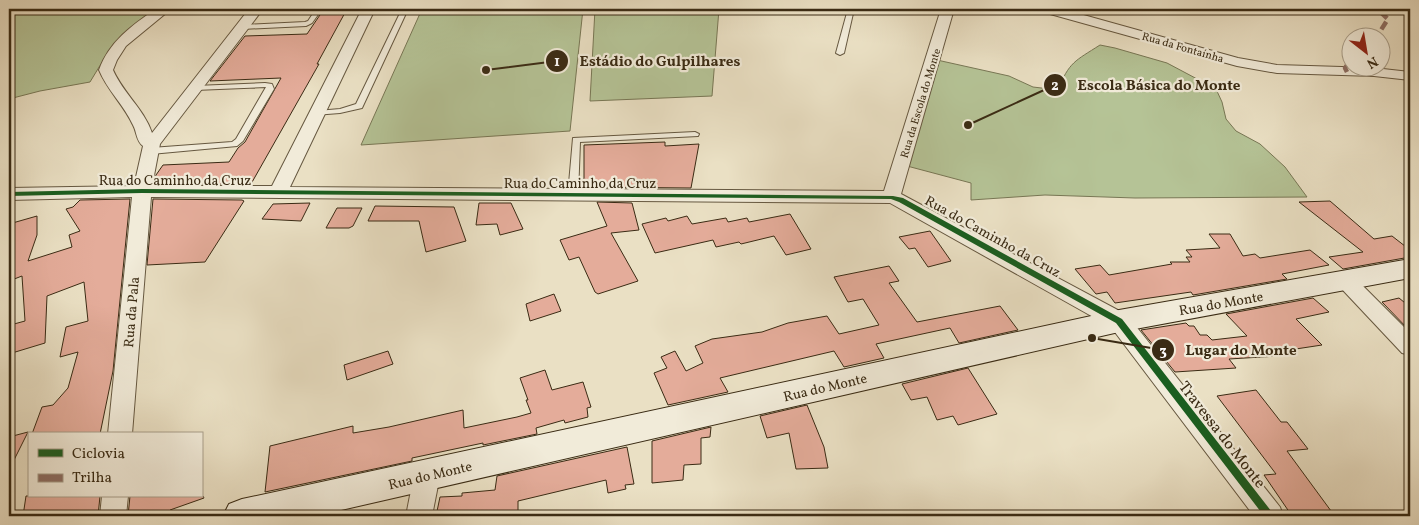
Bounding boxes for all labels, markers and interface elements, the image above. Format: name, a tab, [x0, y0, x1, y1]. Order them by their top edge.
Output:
north arrow	[1342, 28, 1392, 78]
street label: Rua da Fontaínha	[1140, 30, 1226, 67]
callout: Estádio do Gulpilhares	[544, 46, 750, 76]
street label: Rua da Escola do Monte	[898, 47, 945, 160]
text: N	[1363, 51, 1381, 73]
text: 1	[554, 52, 560, 73]
text: Estádio do Gulpilhares	[580, 52, 741, 73]
callout: Escola Básica do Monte	[1043, 70, 1250, 100]
text: 2	[1051, 76, 1059, 97]
text: Escola Básica do Monte	[1078, 76, 1241, 97]
street label: Rua do Caminho da Cruz	[99, 172, 251, 191]
street label: Rua do Caminho da Cruz	[504, 175, 656, 194]
street label: Rua do Caminho da Cruz	[921, 192, 1064, 283]
street label: Rua da Pala	[120, 276, 145, 348]
street label: Rua do Monte	[1178, 288, 1265, 321]
callout: Lugar do Monte	[1150, 335, 1307, 365]
text: 3	[1159, 341, 1167, 362]
text: Lugar do Monte	[1185, 341, 1297, 362]
street label: Rua do Monte	[782, 370, 869, 407]
street label: Travessa do Monte	[1173, 377, 1270, 493]
legend	[28, 432, 202, 498]
text: Ciclovia	[72, 444, 125, 465]
street label: Rua do Monte	[387, 458, 474, 495]
text: Trilha	[72, 468, 112, 489]

